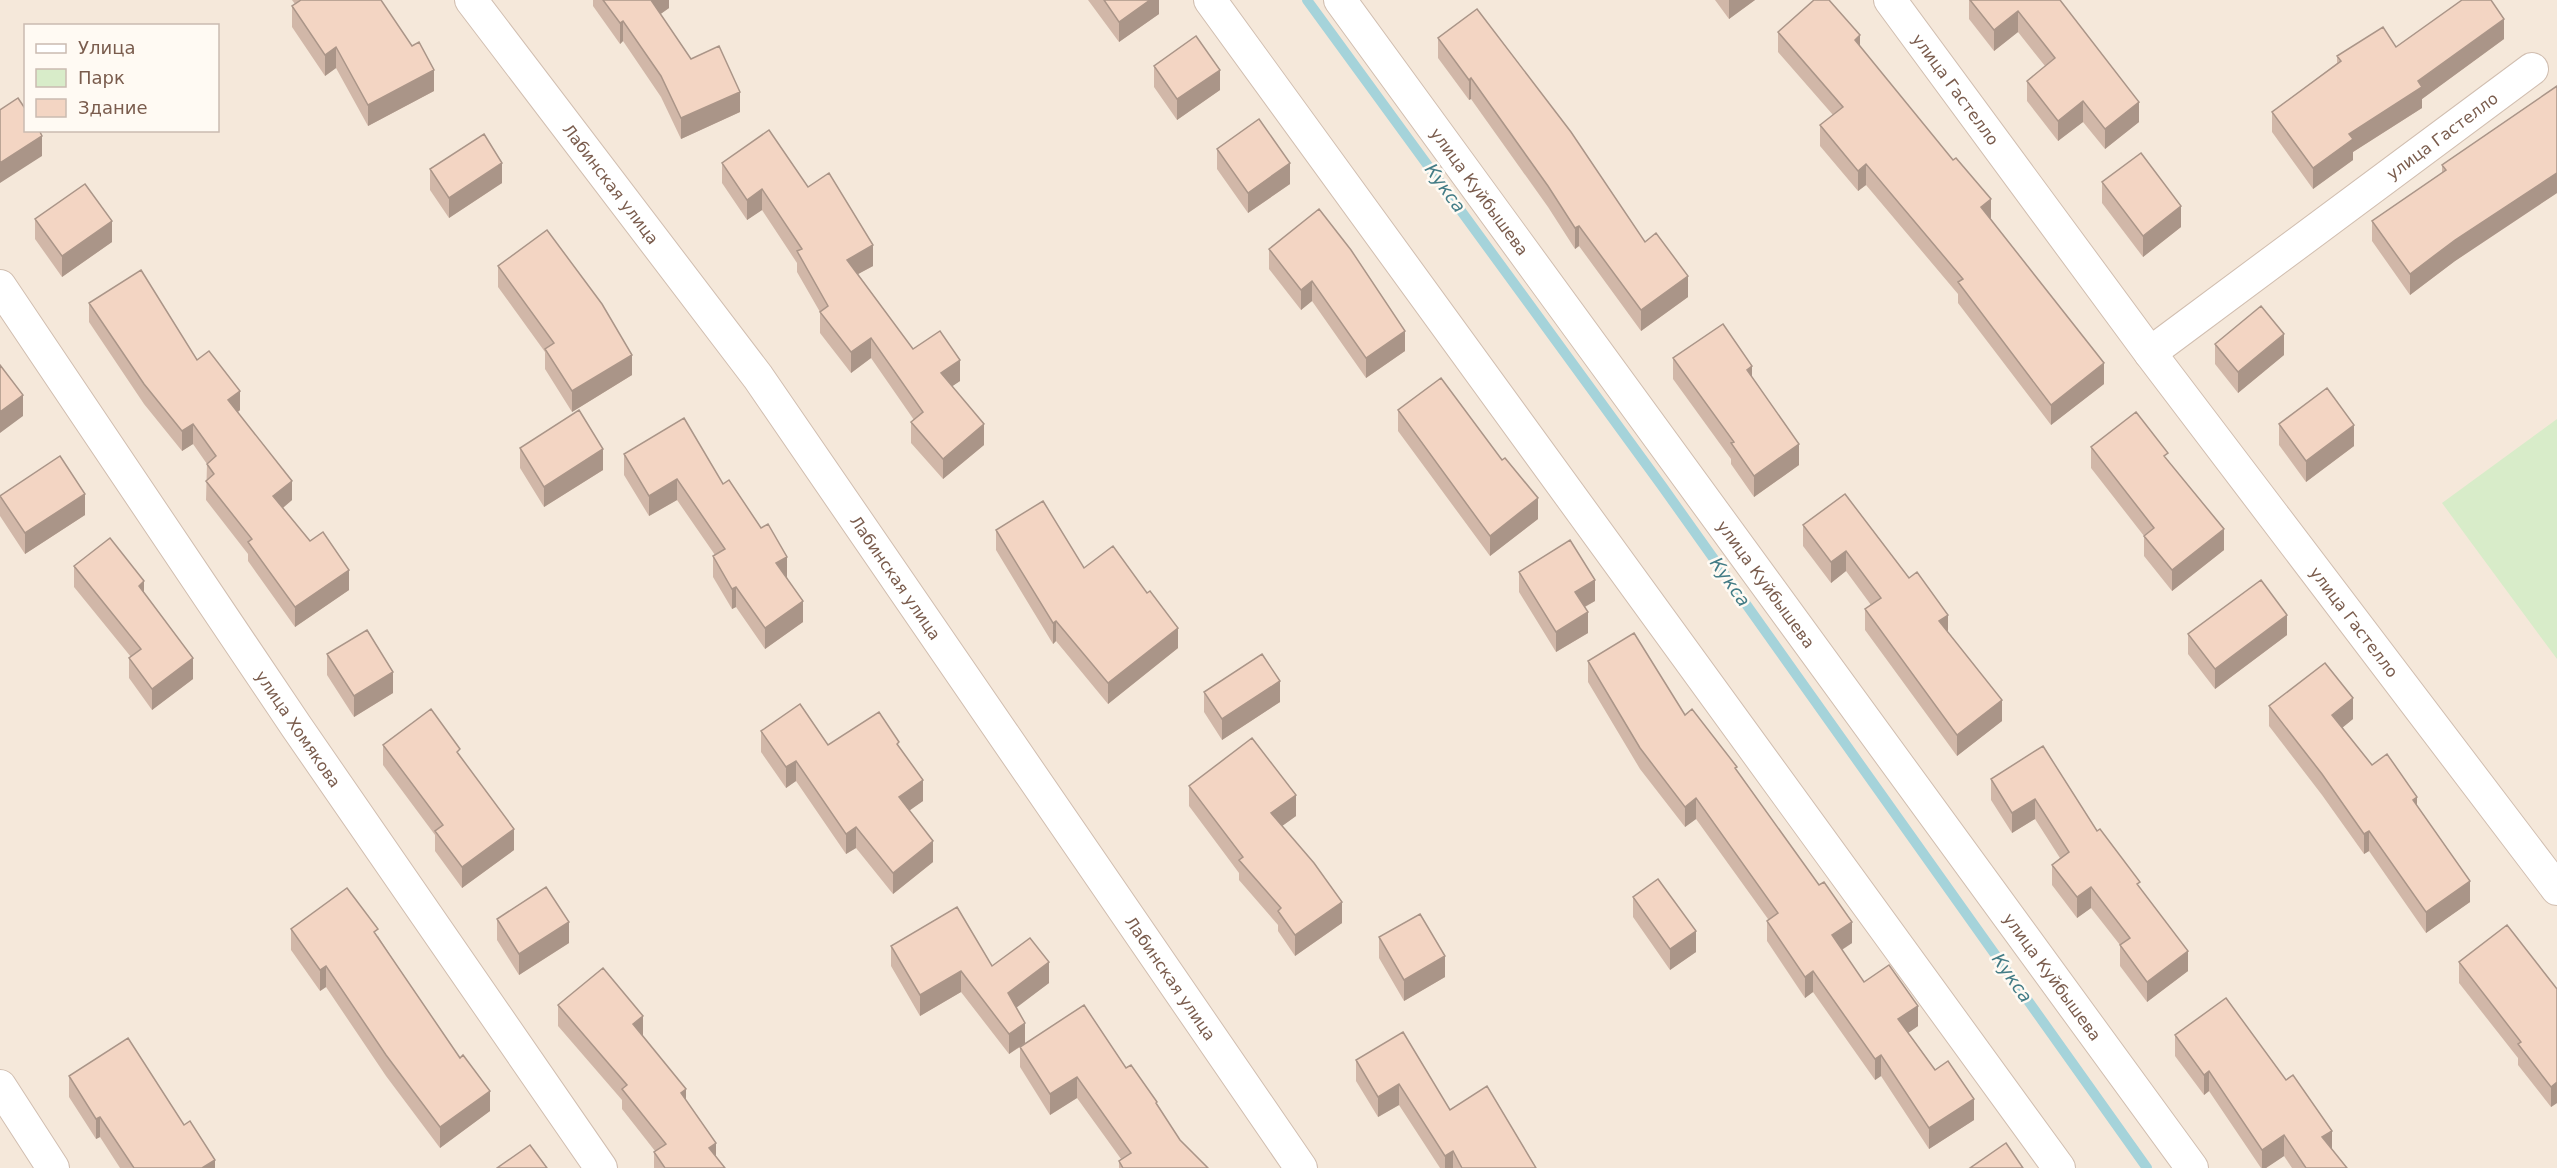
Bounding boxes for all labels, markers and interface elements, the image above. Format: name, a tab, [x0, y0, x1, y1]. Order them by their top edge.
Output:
legend	[24, 24, 219, 132]
street label: улица Гастелло	[1908, 30, 2003, 149]
text: Улица	[78, 37, 135, 58]
text: Парк	[78, 67, 125, 88]
street label: улица Гастелло	[2383, 89, 2502, 184]
text: Здание	[78, 97, 148, 118]
street label: Лабинская улица	[559, 120, 662, 248]
street label: улица Куйбышева	[1426, 124, 1532, 259]
water label: Кукса	[1421, 159, 1470, 216]
street label: Лабинская улица	[846, 512, 944, 644]
street label: улица Куйбышева	[1713, 517, 1819, 652]
water label: Кукса	[1706, 553, 1755, 610]
street label: улица Гастелло	[2306, 563, 2402, 681]
street label: улица Хомякова	[252, 667, 344, 791]
street label: улица Куйбышева	[1999, 909, 2105, 1045]
street label: Лабинская улица	[1121, 913, 1220, 1044]
water label: Кукса	[1988, 949, 2037, 1006]

